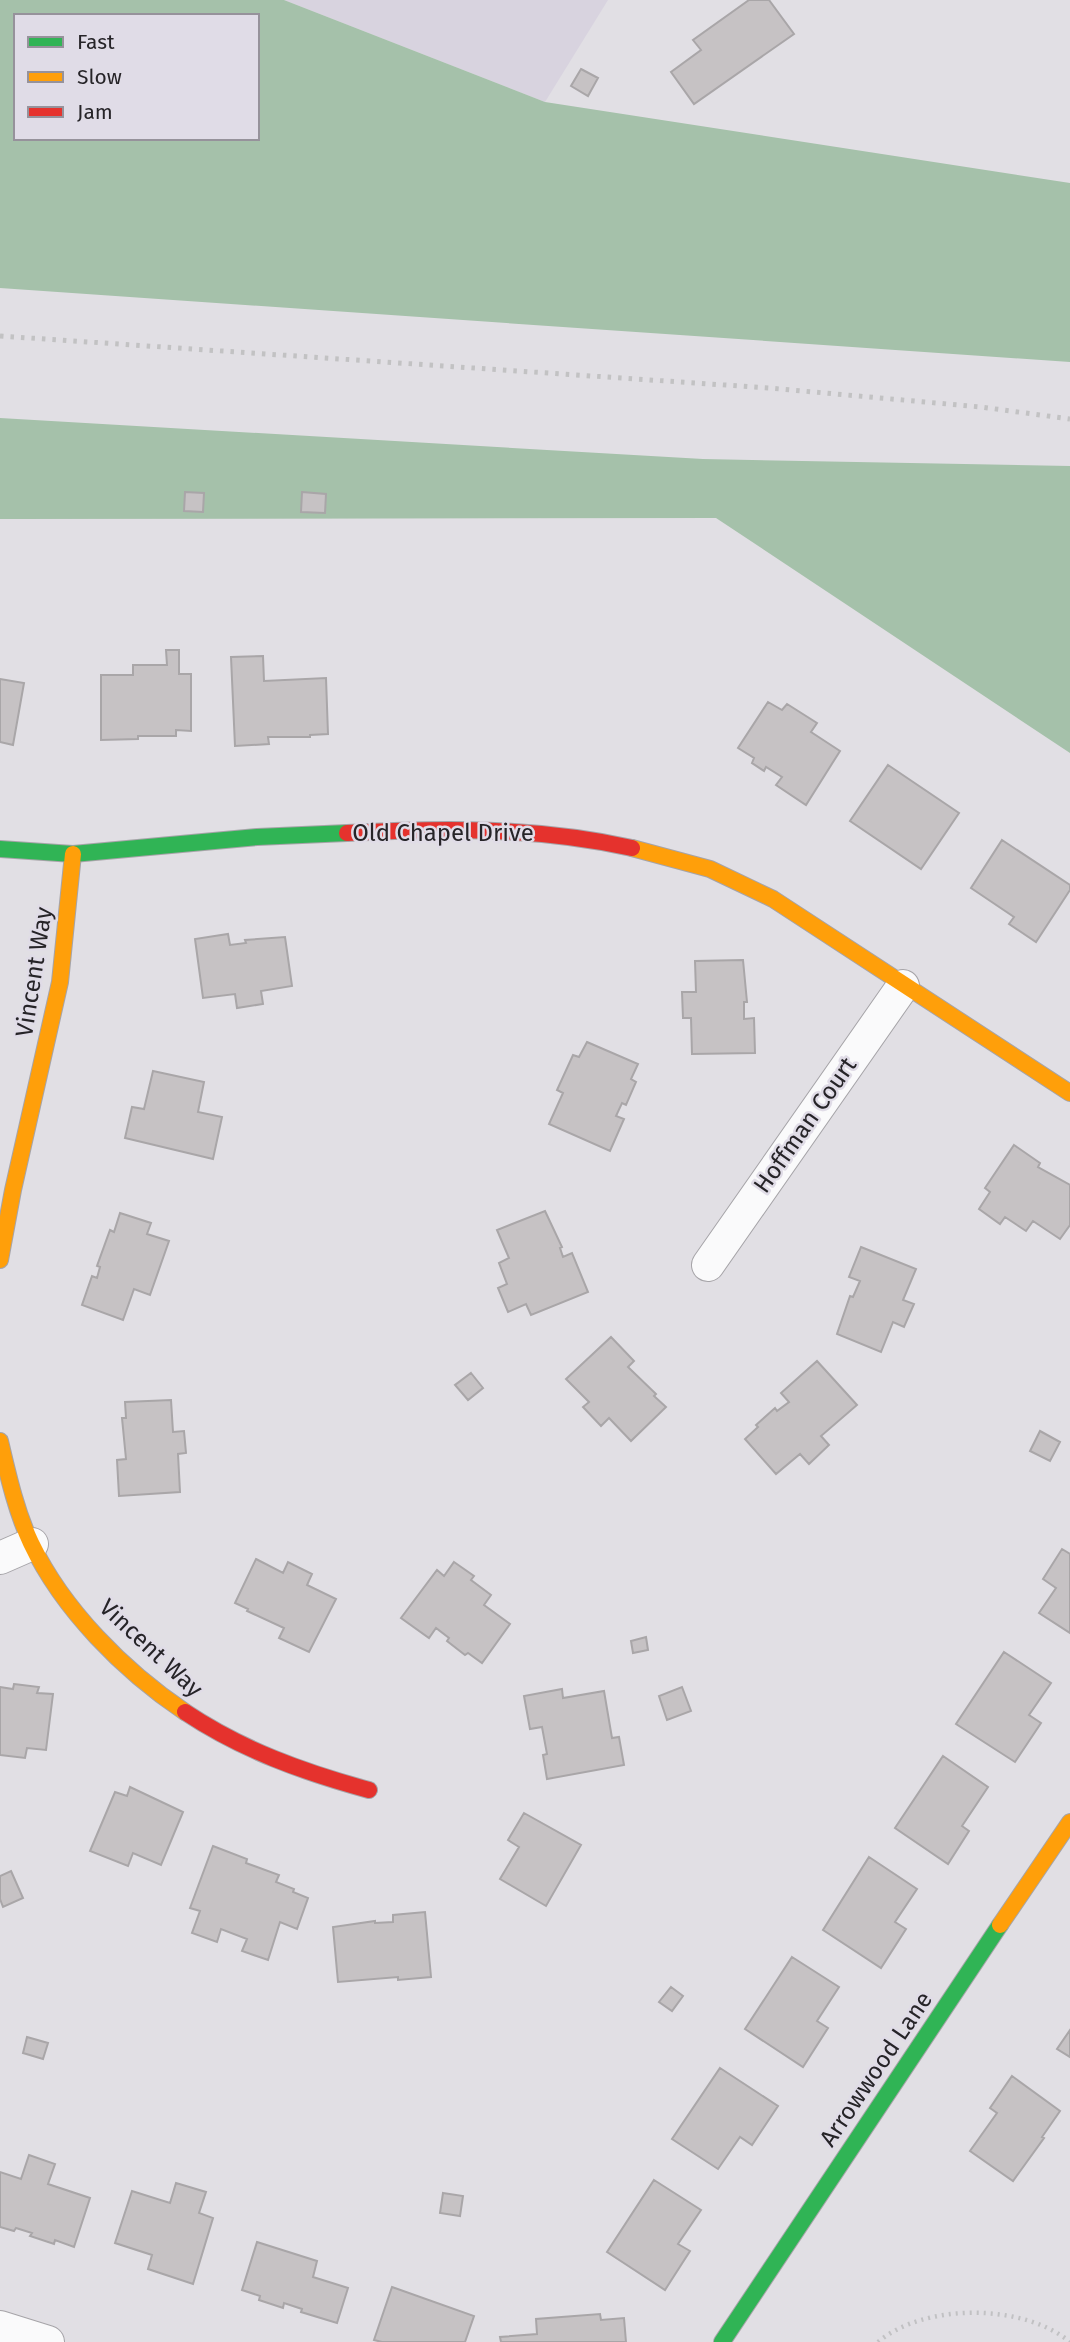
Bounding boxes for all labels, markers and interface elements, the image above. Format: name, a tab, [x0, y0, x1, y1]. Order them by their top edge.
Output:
legend	[14, 14, 259, 140]
text: Fast	[77, 29, 115, 55]
text: Slow	[77, 64, 122, 90]
text: Jam	[77, 99, 113, 125]
street label: Old Chapel Drive	[352, 819, 534, 847]
street label: Vincent Way	[10, 905, 58, 1039]
street label: Hoffman Court	[748, 1051, 862, 1198]
street label: Vincent Way	[94, 1593, 209, 1703]
street label: Arrowwood Lane	[814, 1986, 938, 2152]

